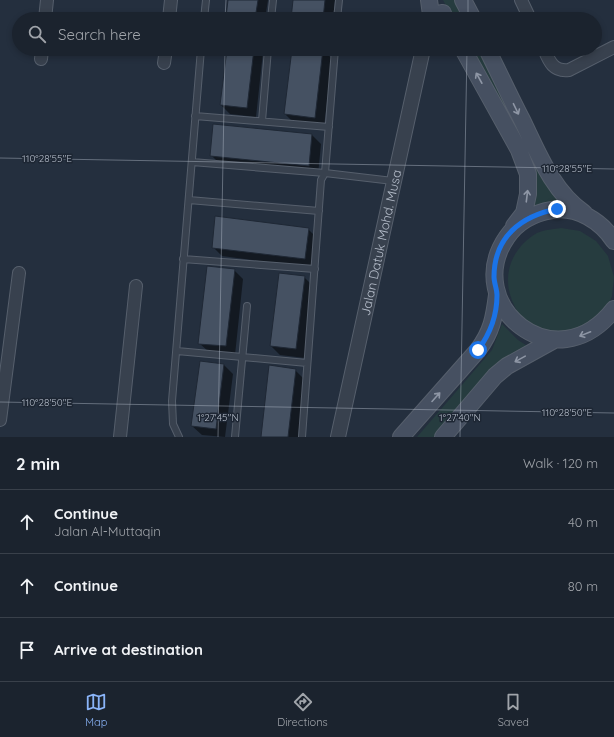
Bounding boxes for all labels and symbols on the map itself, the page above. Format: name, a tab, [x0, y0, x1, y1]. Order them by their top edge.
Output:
one-way arrow	[474, 72, 482, 84]
one-way arrow	[513, 103, 520, 115]
text: 110°28'55"E	[22, 152, 72, 165]
text: 110°28'55"E	[542, 162, 592, 175]
street label: Jalan Datuk Mohd. Musa	[357, 168, 404, 317]
one-way arrow	[523, 190, 531, 203]
route end	[548, 200, 566, 218]
one-way arrow	[579, 330, 591, 338]
route start	[469, 341, 487, 359]
one-way arrow	[514, 355, 526, 363]
one-way arrow	[432, 392, 441, 403]
text: 110°28'50"E	[22, 396, 73, 409]
text: 110°28'50"E	[542, 406, 593, 419]
text: 1°27'45"N	[197, 411, 239, 424]
text: 1°27'40"N	[439, 411, 481, 424]

